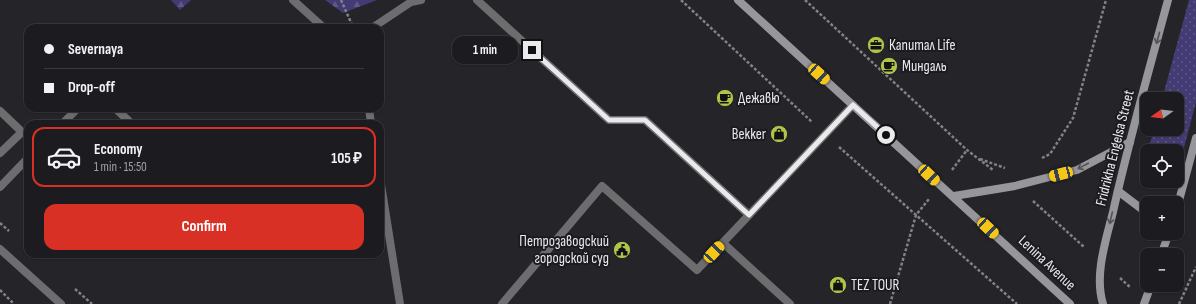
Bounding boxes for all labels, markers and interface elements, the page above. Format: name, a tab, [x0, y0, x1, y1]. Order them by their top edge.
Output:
one-way arrow	[1154, 31, 1161, 44]
office icon: Капитал Life	[866, 35, 886, 55]
callout: 1 min	[452, 36, 518, 64]
place label: Капитал Life	[889, 36, 956, 55]
text: Severnaya	[68, 40, 123, 59]
route end	[523, 41, 541, 59]
text: 1 min	[473, 42, 497, 58]
cafe icon: Миндаль	[879, 56, 899, 76]
place label: Миндаль	[902, 57, 947, 76]
car	[806, 62, 832, 86]
text: Drop-off	[68, 78, 115, 97]
cafe icon: Дежавю	[715, 88, 735, 108]
street label: Fridrikha Engelsa Street	[1091, 88, 1139, 208]
place label: Дежавю	[738, 89, 780, 108]
north arrow	[1140, 92, 1184, 136]
map controls	[1140, 92, 1184, 292]
shop icon: Bekker	[769, 124, 789, 144]
place label: Bekker	[732, 125, 767, 144]
route start	[877, 126, 895, 144]
icon: car	[46, 139, 82, 175]
text: Economy	[94, 140, 143, 159]
button: locate	[1140, 144, 1184, 188]
text: 105 ₽	[331, 149, 362, 168]
text: 1 min · 15:50	[94, 159, 147, 175]
car	[916, 162, 942, 188]
one-way arrow	[1077, 163, 1089, 170]
car	[1048, 165, 1074, 183]
button: +	[1140, 196, 1184, 240]
button: Confirm	[44, 204, 364, 250]
one-way arrow	[1107, 211, 1115, 224]
car	[975, 215, 1001, 241]
place label: Петрозаводский городской суд	[519, 232, 609, 268]
street label: Lenina Avenue	[1014, 232, 1080, 294]
car	[701, 239, 727, 265]
public building icon: Петрозаводский городской суд	[612, 240, 632, 260]
button: −	[1140, 248, 1184, 292]
shop icon: TEZ TOUR	[828, 275, 848, 295]
place label: TEZ TOUR	[851, 276, 900, 295]

